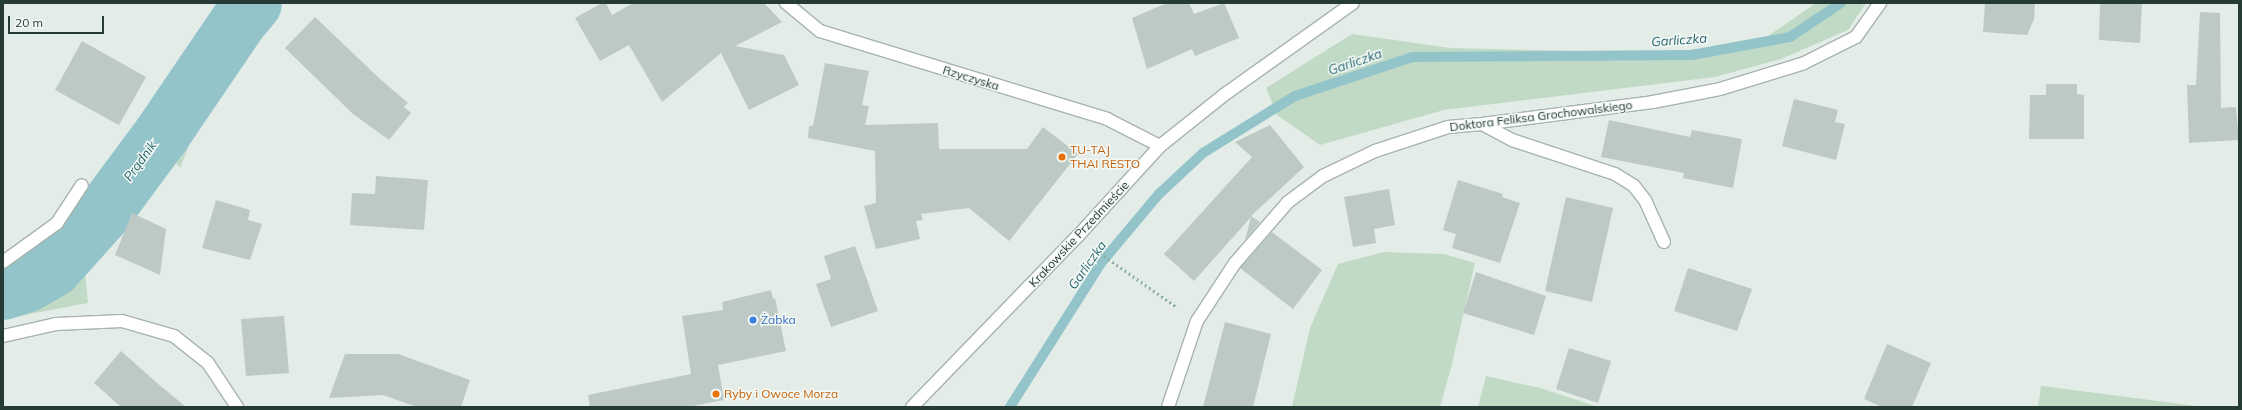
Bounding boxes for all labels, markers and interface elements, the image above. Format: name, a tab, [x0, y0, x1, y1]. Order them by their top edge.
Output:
scale bar	[10, 8, 106, 34]
text: 20 m	[15, 15, 43, 30]
water label: Garliczka	[1651, 30, 1707, 50]
water label: Garliczka	[1326, 46, 1384, 78]
street label: Rzyczyska	[941, 63, 1001, 93]
street label: Doktora Feliksa Grochowalskiego	[1449, 98, 1633, 134]
water label: Prądnik	[120, 138, 160, 184]
place label: TU-TAJ THAI RESTO	[1070, 143, 1140, 171]
marker: TU-TAJ THAI RESTO	[1057, 152, 1067, 162]
street label: Krakowskie Przedmieście	[1026, 178, 1132, 290]
water label: Garliczka	[1065, 238, 1109, 292]
place label: Żabka	[761, 313, 796, 327]
marker: Żabka	[748, 315, 758, 325]
place label: Ryby i Owoce Morza	[724, 387, 838, 401]
marker: Ryby i Owoce Morza	[711, 389, 721, 399]

